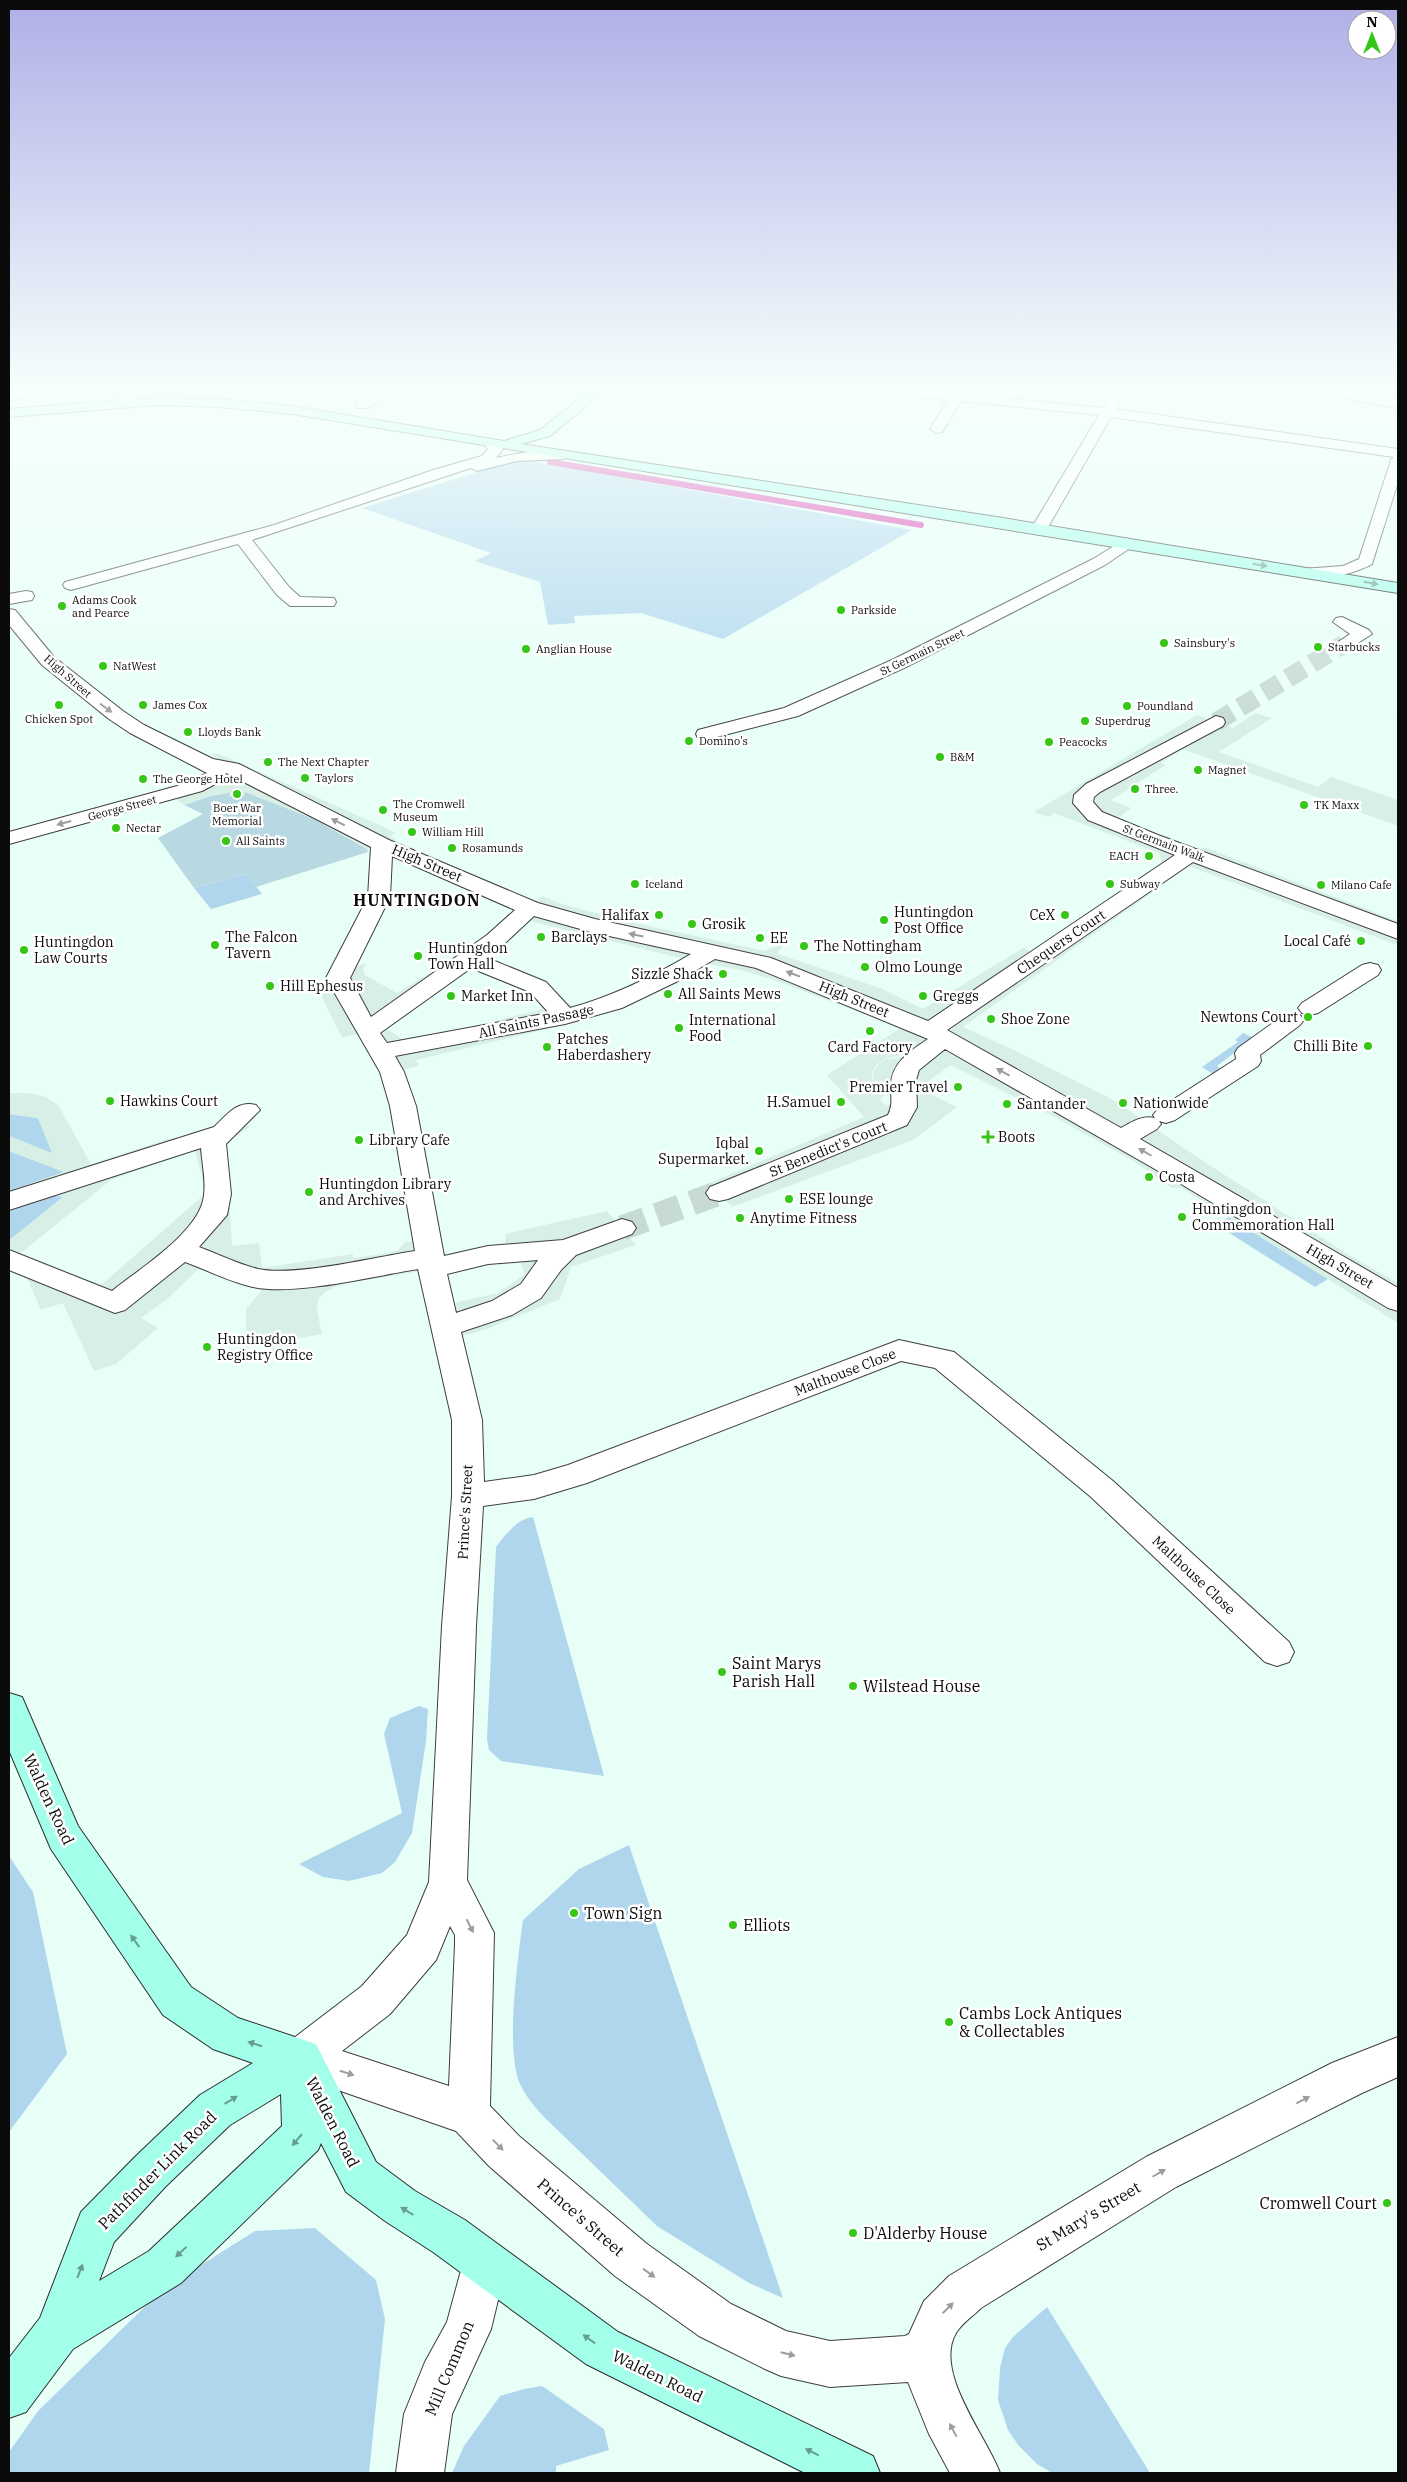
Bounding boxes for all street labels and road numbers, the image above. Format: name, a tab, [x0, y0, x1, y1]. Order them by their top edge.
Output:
street label: St Germain Street	[878, 625, 967, 678]
street label: High Street	[41, 652, 95, 701]
street label: George Street	[86, 792, 158, 824]
street label: St Germain Walk	[1121, 821, 1208, 865]
street label: High Street	[389, 840, 465, 886]
street label: Chequers Court	[1013, 906, 1109, 978]
street label: High Street	[816, 977, 892, 1021]
street label: All Saints Passage	[477, 1000, 595, 1042]
street label: St Benedict's Court	[766, 1117, 890, 1181]
street label: High Street	[1303, 1240, 1377, 1292]
street label: Malthouse Close	[792, 1344, 898, 1400]
street label: Prince's Street	[454, 1464, 476, 1560]
street label: Malthouse Close	[1149, 1532, 1239, 1618]
street label: Walden Road	[19, 1750, 79, 1848]
street label: Walden Road	[302, 2074, 364, 2171]
street label: Pathfinder Link Road	[94, 2106, 221, 2233]
street label: Prince's Street	[533, 2174, 629, 2260]
street label: St Mary's Street	[1032, 2177, 1144, 2255]
street label: Mill Common	[420, 2317, 478, 2419]
street label: Walden Road	[609, 2345, 707, 2407]

